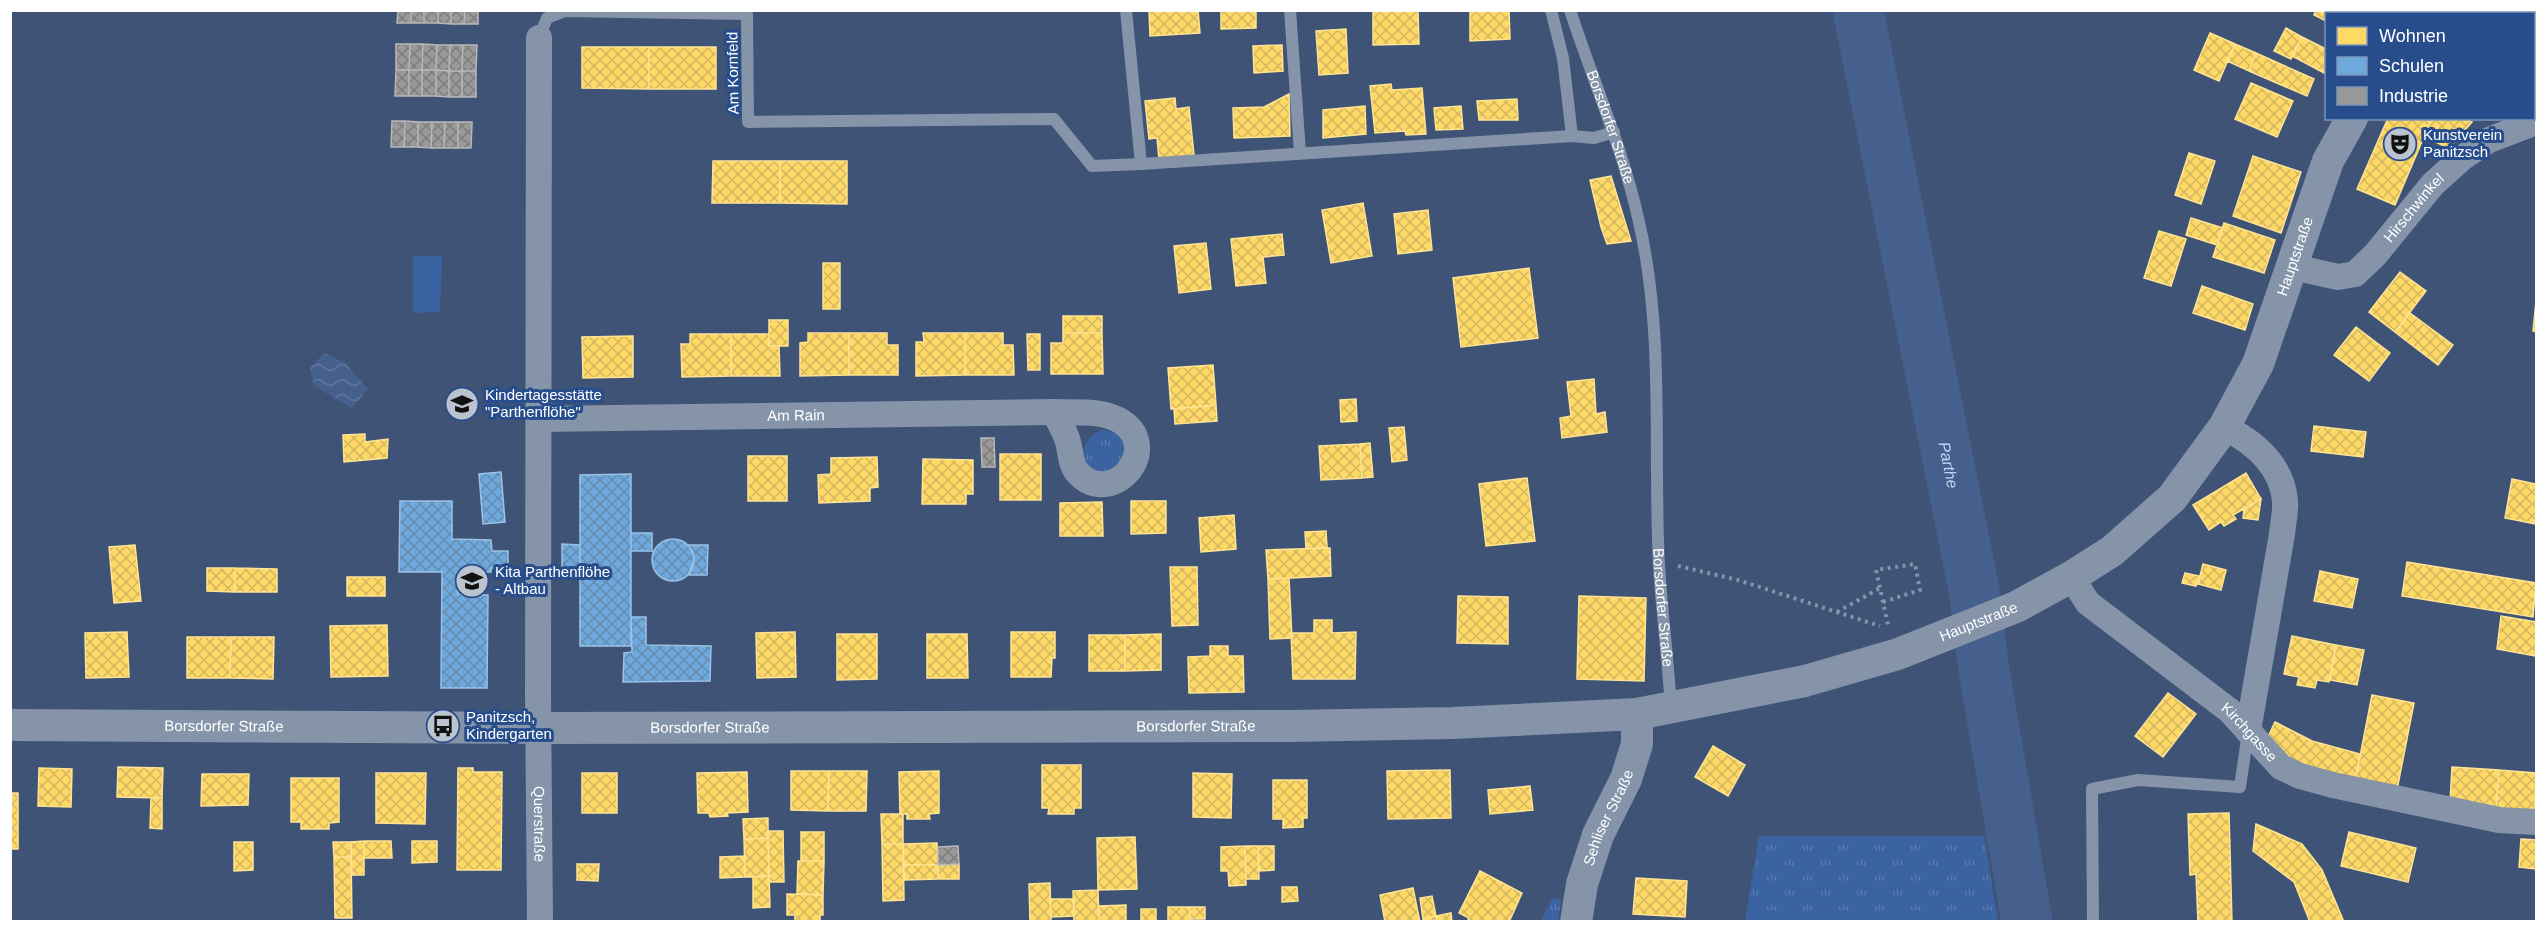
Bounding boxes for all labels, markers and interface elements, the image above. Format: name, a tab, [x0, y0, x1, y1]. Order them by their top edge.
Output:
legend	[2325, 12, 2535, 120]
text: Wohnen	[2379, 26, 2446, 46]
street label: Am Kornfeld	[723, 32, 742, 114]
text: Schulen	[2379, 56, 2444, 76]
street label: Borsdorfer Straße	[1584, 68, 1638, 186]
text: Industrie	[2379, 86, 2448, 106]
theatre icon: Kunstverein Panitzsch	[2382, 126, 2418, 162]
place label: Kunstverein Panitzsch	[2423, 126, 2502, 160]
street label: Hirschwinkel	[2380, 170, 2447, 245]
street label: Hauptstraße	[2273, 214, 2316, 298]
school or university icon: Kindertagesstätte "Parthenflöhe"	[444, 386, 480, 422]
place label: Kindertagesstätte "Parthenflöhe"	[485, 386, 602, 420]
street label: Am Rain	[767, 406, 825, 424]
water label: Parthe	[1936, 440, 1961, 490]
street label: Borsdorfer Straße	[1650, 548, 1677, 668]
school or university icon: Kita Parthenflöhe - Altbau	[454, 563, 490, 599]
place label: Kita Parthenflöhe - Altbau	[495, 563, 610, 597]
street label: Hauptstraße	[1937, 598, 2020, 645]
street label: Kirchgasse	[2218, 699, 2281, 765]
bus stop icon: Panitzsch, Kindergarten	[425, 708, 461, 744]
place label: Panitzsch, Kindergarten	[466, 708, 552, 742]
street label: Borsdorfer Straße	[164, 717, 284, 735]
street label: Borsdorfer Straße	[1136, 717, 1256, 734]
street label: Borsdorfer Straße	[650, 718, 770, 736]
street label: Sehliser Straße	[1580, 768, 1636, 868]
street label: Querstraße	[531, 786, 548, 862]

